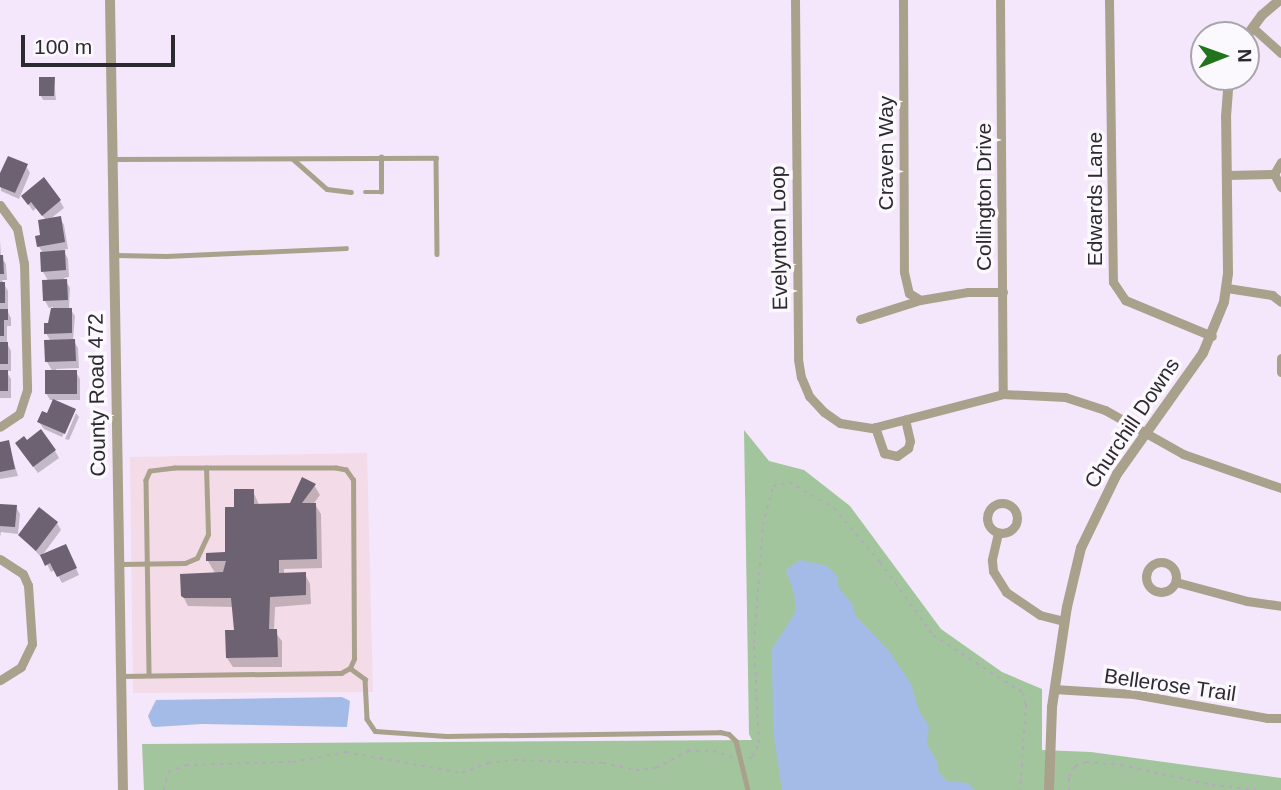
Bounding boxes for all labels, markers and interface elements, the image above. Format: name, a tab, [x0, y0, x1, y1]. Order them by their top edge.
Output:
scale bar	[24, 21, 178, 65]
north arrow	[1190, 21, 1260, 91]
text: 100 m	[34, 35, 92, 58]
text: N	[1234, 49, 1255, 63]
street label: Craven Way	[873, 96, 899, 210]
street label: Collington Drive	[971, 123, 997, 271]
street label: Edwards Lane	[1082, 132, 1108, 266]
street label: Evelynton Loop	[765, 165, 793, 311]
street label: County Road 472	[83, 313, 111, 477]
street label: Churchill Downs	[1079, 353, 1185, 493]
street label: Bellerose Trail	[1102, 663, 1238, 707]

